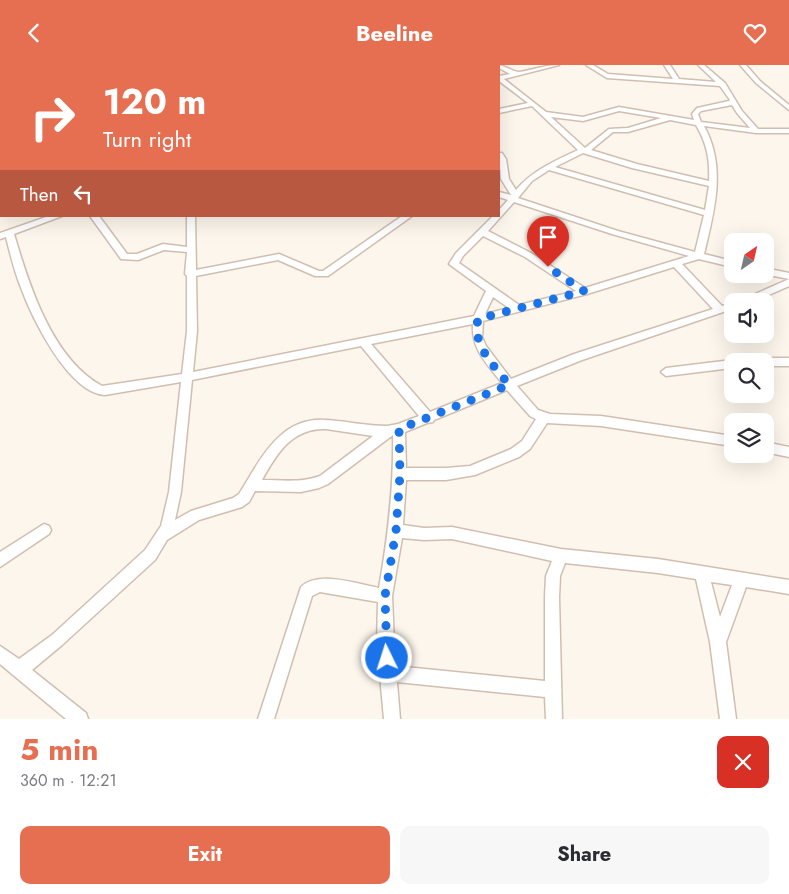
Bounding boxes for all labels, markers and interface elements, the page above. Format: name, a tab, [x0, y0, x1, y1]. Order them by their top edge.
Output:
text: Beeline	[356, 17, 433, 49]
icon: back	[20, 19, 48, 47]
icon: heart	[741, 19, 769, 47]
text: 120 m	[103, 77, 206, 127]
icon: right	[20, 85, 85, 150]
text: Turn right	[103, 123, 191, 155]
icon: left	[69, 180, 97, 208]
text: Then	[20, 181, 59, 208]
pin	[527, 216, 569, 267]
icon: arrive	[534, 223, 562, 251]
north arrow	[724, 233, 774, 283]
map controls	[724, 233, 774, 463]
button: sound	[724, 293, 774, 343]
button: search	[724, 353, 774, 403]
button: layers	[724, 413, 774, 463]
position arrow	[360, 631, 412, 683]
text: 5 min	[20, 728, 98, 771]
button: close	[717, 736, 769, 788]
text: 360 m · 12:21	[20, 769, 117, 792]
button: Exit	[20, 826, 390, 884]
button: Share	[400, 826, 769, 884]

